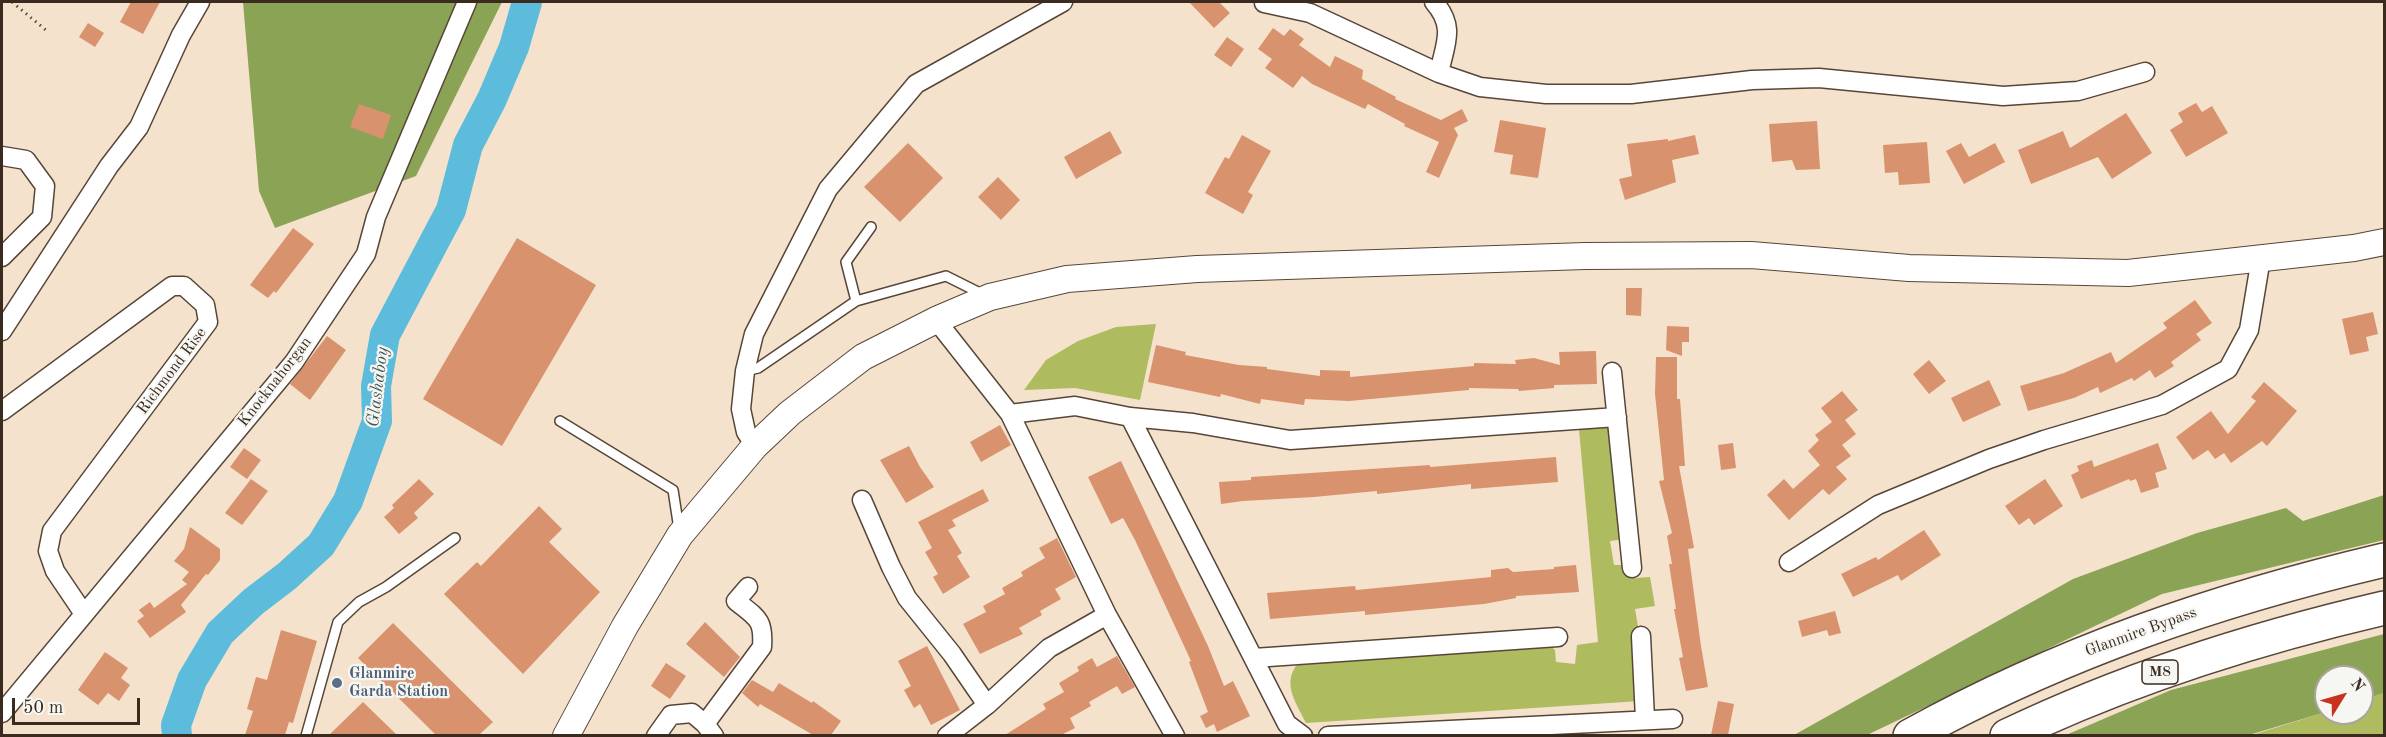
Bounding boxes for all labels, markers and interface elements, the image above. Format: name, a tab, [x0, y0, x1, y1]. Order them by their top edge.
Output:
street label: Richmond Rise	[133, 324, 211, 418]
street label: Knocknahorgan	[234, 333, 316, 431]
water label: Glashaboy	[362, 346, 394, 428]
street label: Glanmire Bypass	[2083, 603, 2199, 661]
road number: M8	[2142, 660, 2178, 684]
place label: Glanmire Garda Station	[349, 664, 448, 702]
north arrow	[2314, 665, 2374, 725]
marker: Glanmire Garda Station	[330, 676, 344, 690]
text: N	[2347, 676, 2367, 695]
scale bar	[15, 686, 142, 724]
text: 50 m	[23, 699, 63, 717]

